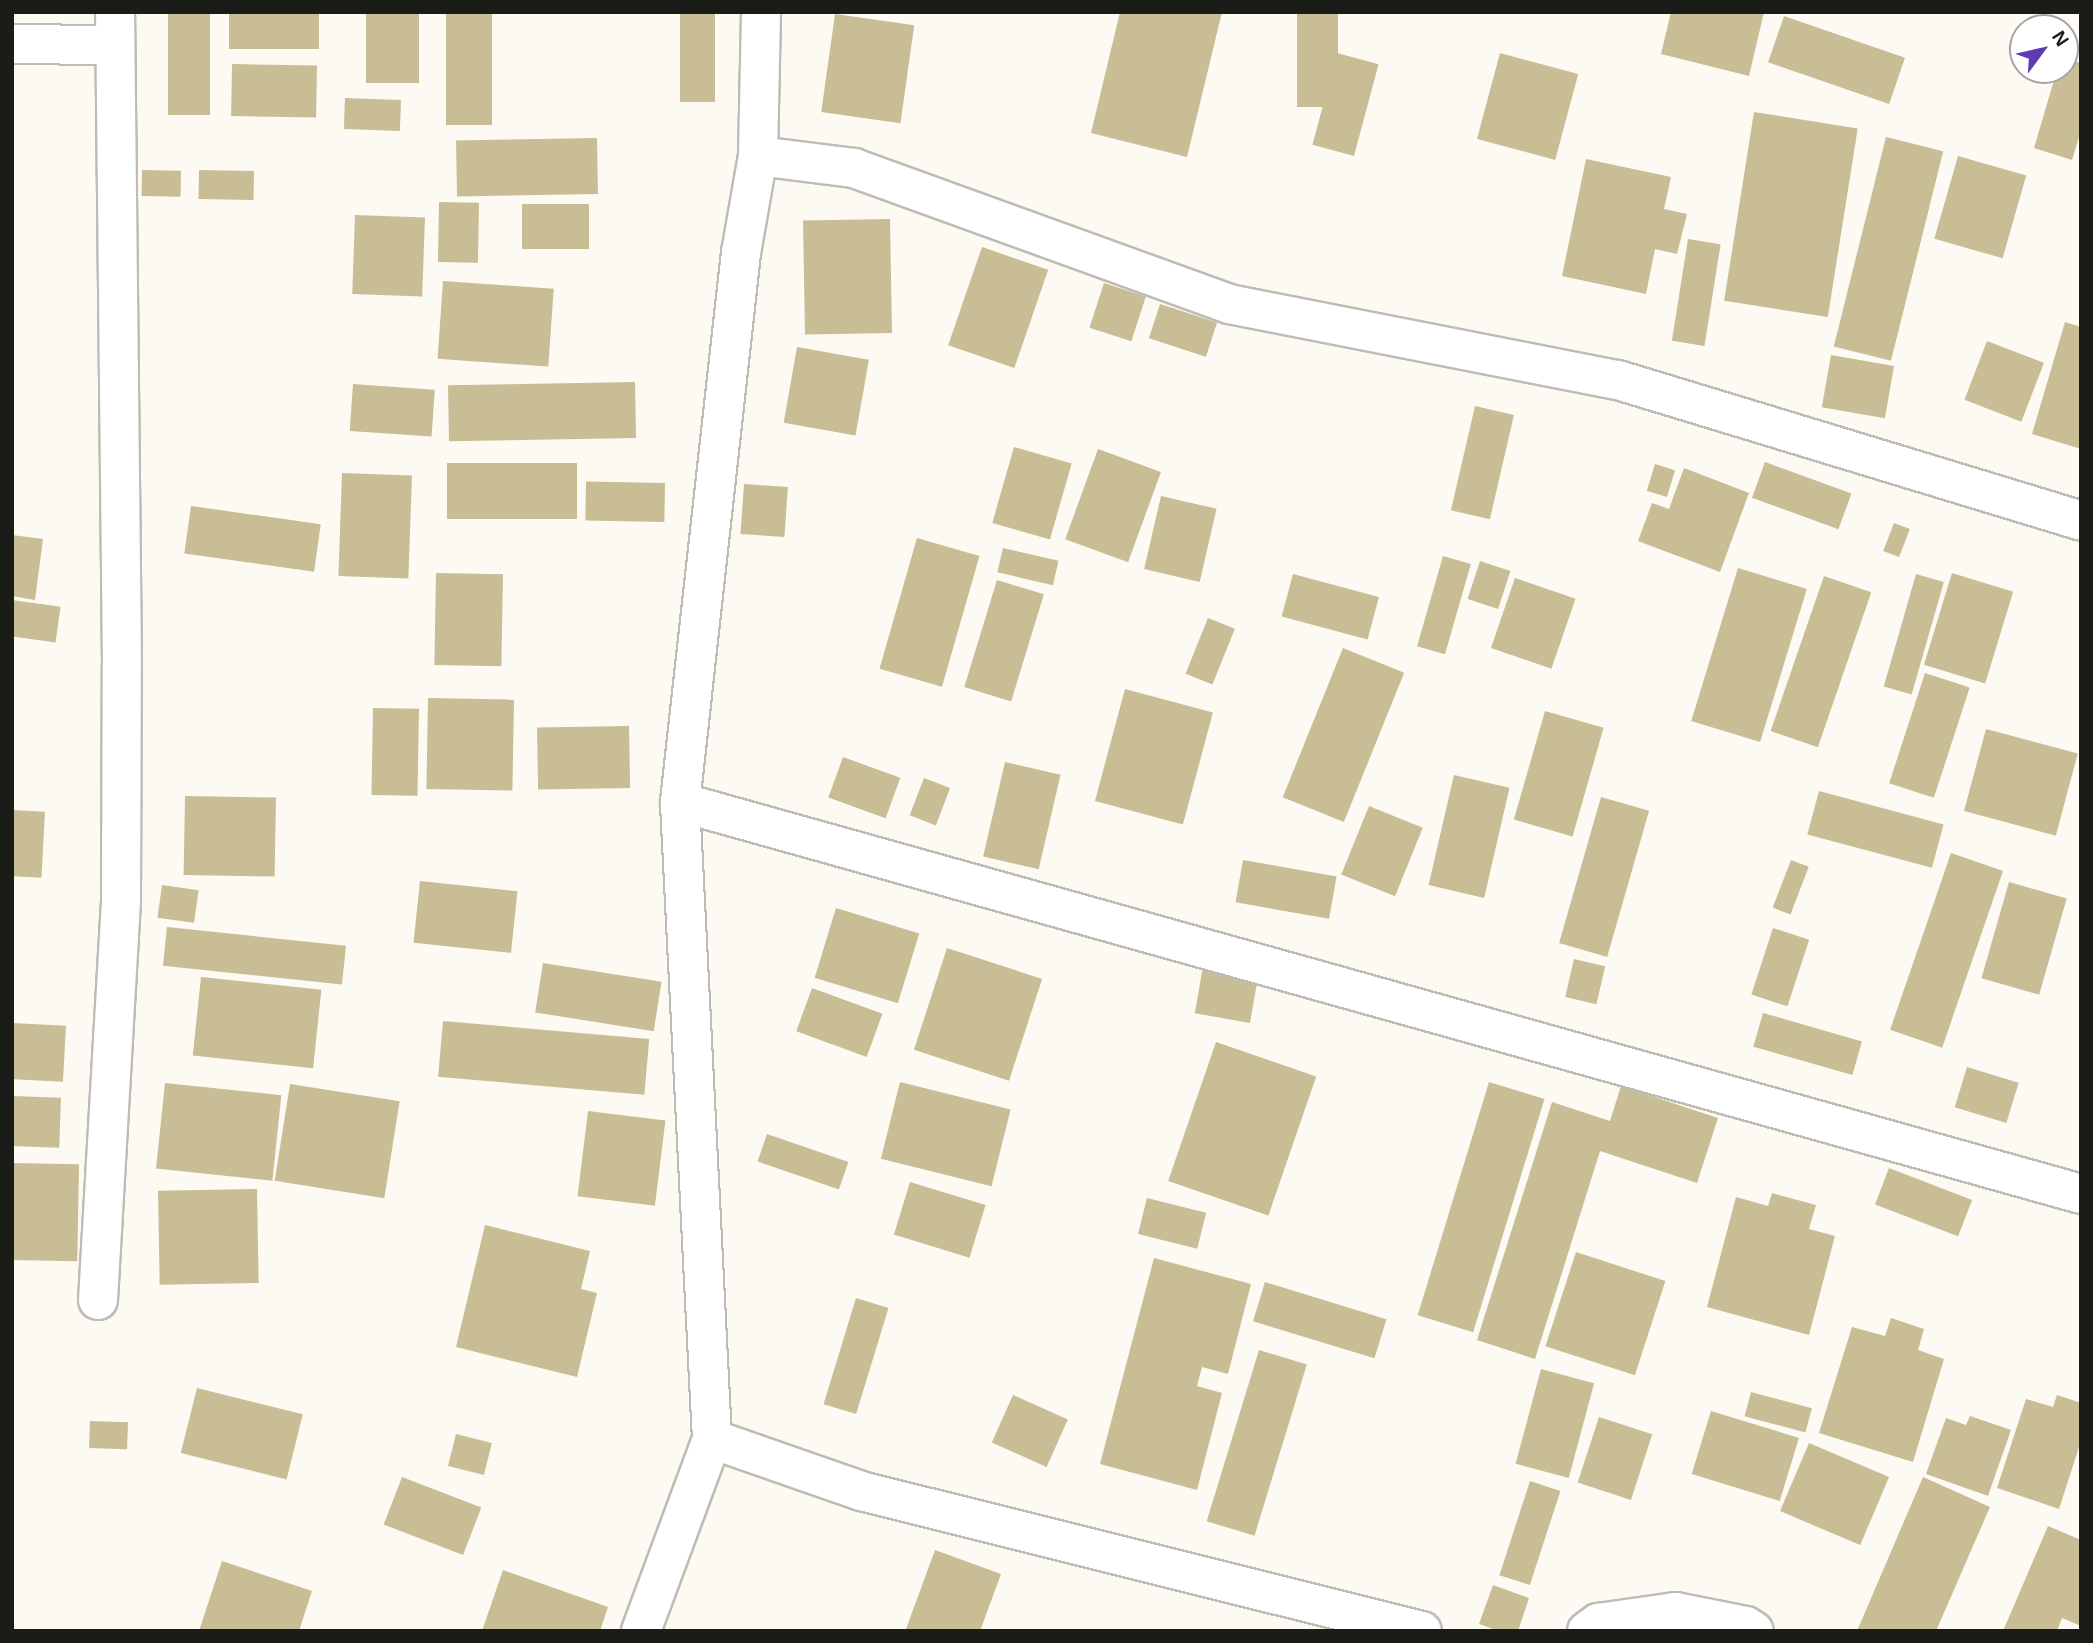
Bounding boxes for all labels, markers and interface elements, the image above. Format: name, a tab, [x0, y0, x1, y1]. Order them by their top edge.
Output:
north arrow	[2009, 14, 2079, 84]
text: N	[2048, 27, 2073, 50]

